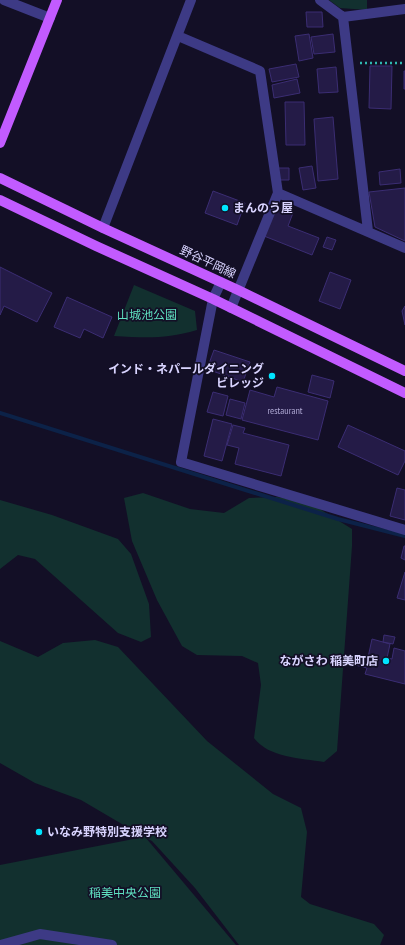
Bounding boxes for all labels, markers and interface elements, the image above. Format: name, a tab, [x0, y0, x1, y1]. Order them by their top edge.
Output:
place label: まんのう屋	[233, 200, 293, 215]
marker: まんのう屋	[220, 203, 230, 213]
street label: 野谷平岡線	[178, 242, 239, 281]
park label: 山城池公園	[117, 307, 177, 322]
place label: インド・ネパールダイニング ビレッジ	[108, 361, 264, 390]
marker: インド・ネパールダイニング ビレッジ	[267, 371, 277, 381]
house number: restaurant	[267, 404, 303, 417]
place label: ながさわ 稲美町店	[280, 653, 378, 668]
marker: ながさわ 稲美町店	[381, 656, 391, 666]
place label: いなみ野特別支援学校	[47, 824, 167, 839]
marker: いなみ野特別支援学校	[34, 827, 44, 837]
park label: 稲美中央公園	[89, 885, 161, 900]

